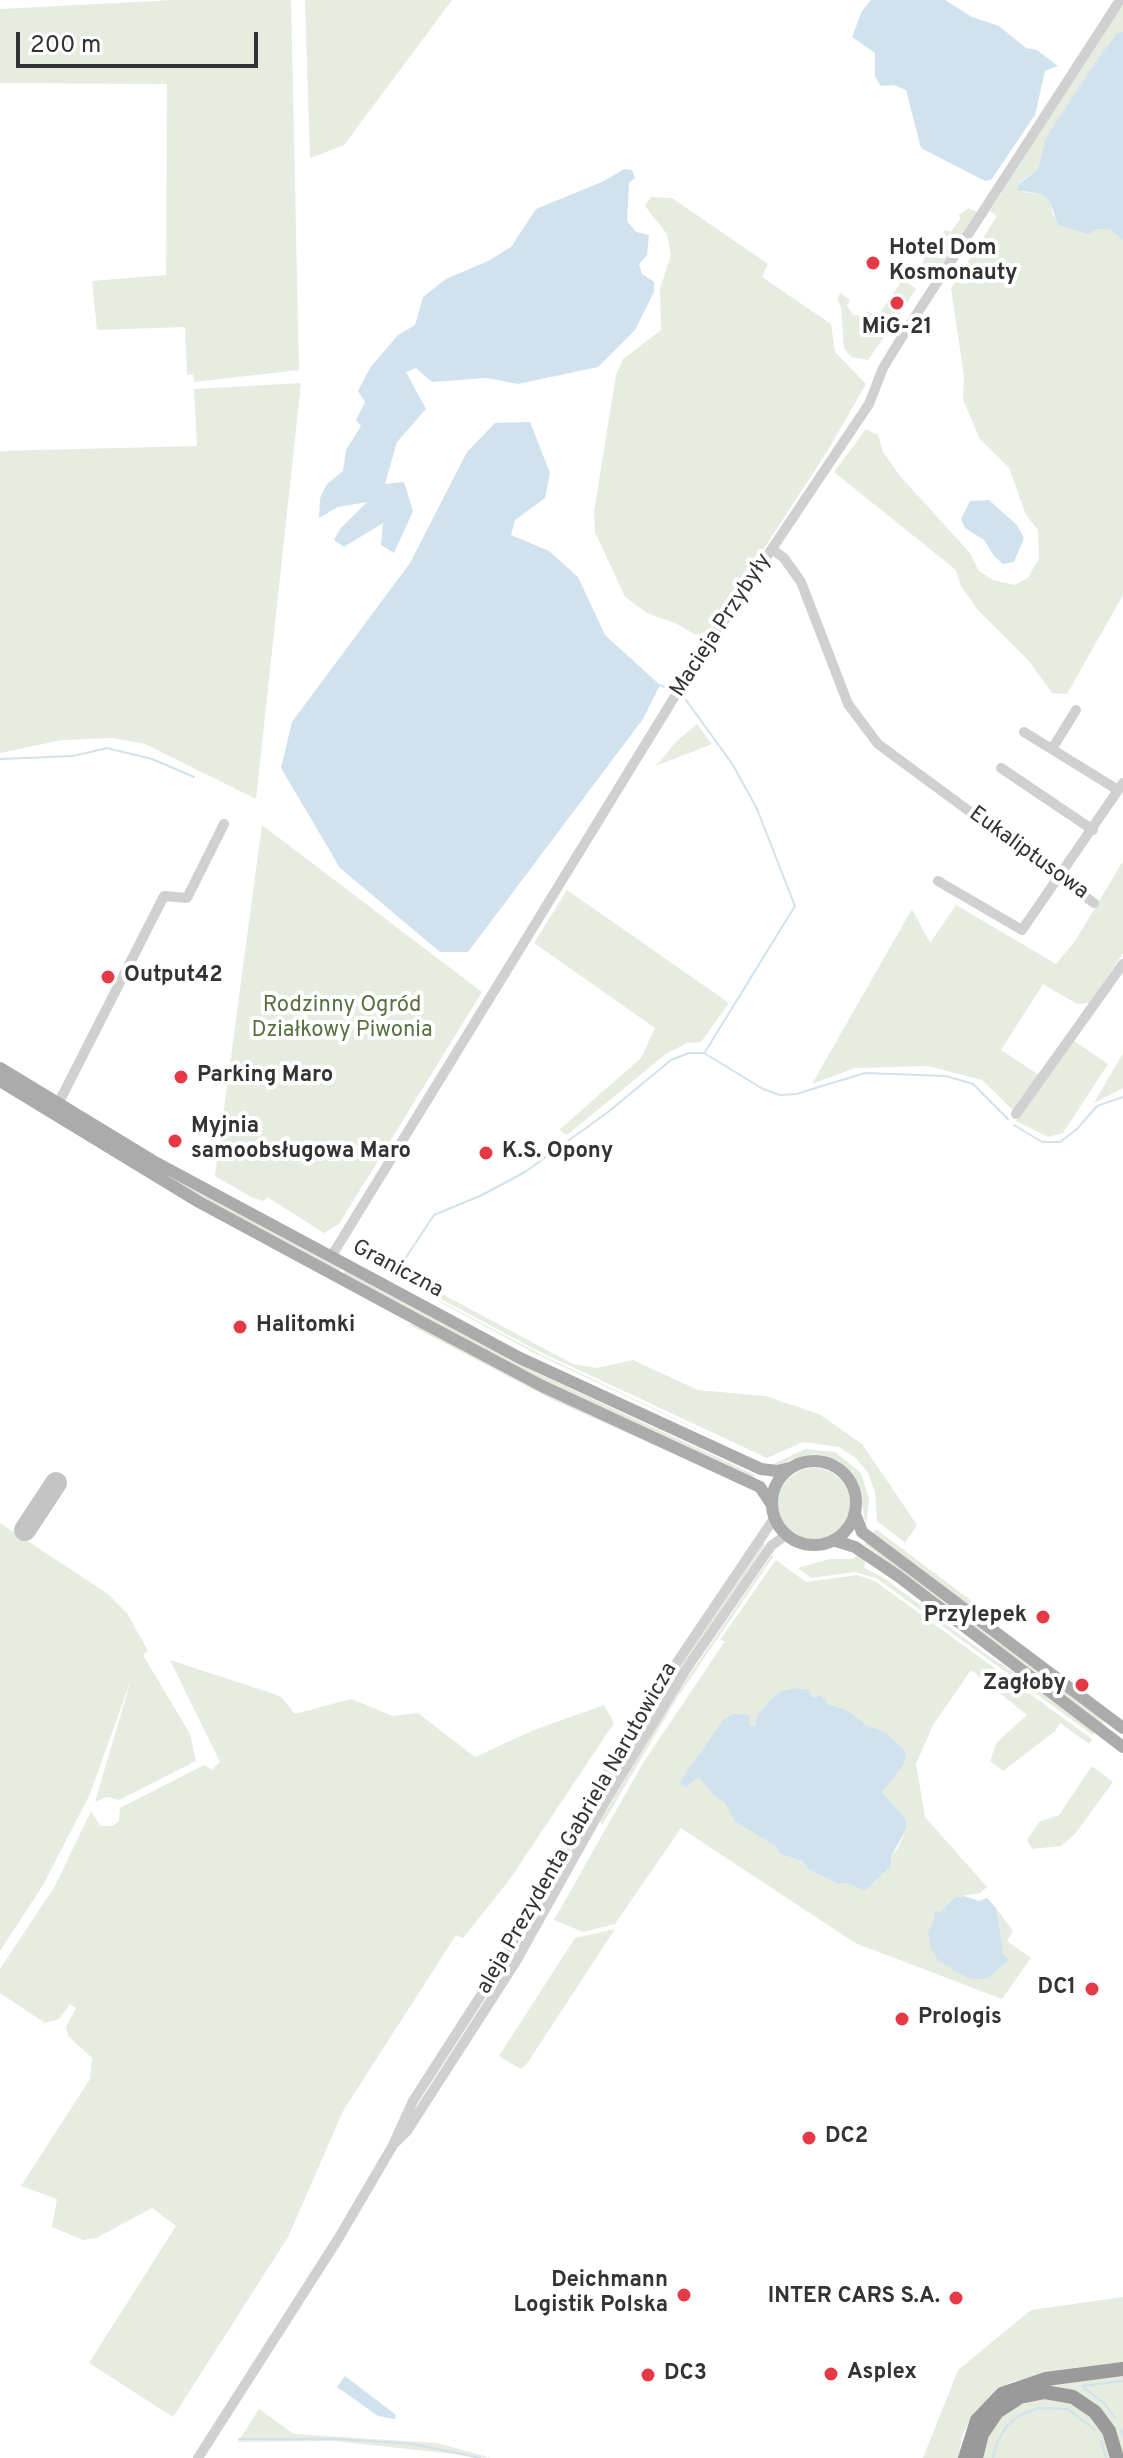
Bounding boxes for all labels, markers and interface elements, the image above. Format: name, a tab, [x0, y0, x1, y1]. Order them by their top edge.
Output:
scale bar	[20, 16, 262, 66]
text: 200 m	[30, 31, 101, 61]
place label: Hotel Dom Kosmonauty	[889, 237, 1017, 288]
marker: Hotel Dom Kosmonauty	[864, 254, 882, 272]
marker: MiG-21	[888, 294, 906, 312]
place label: MiG-21	[862, 316, 932, 342]
street label: Macieja Przybyły	[666, 549, 778, 703]
street label: Eukaliptusowa	[963, 802, 1093, 906]
place label: Output42	[124, 964, 223, 990]
marker: Output42	[99, 968, 117, 986]
park label: Rodzinny Ogród Działkowy Piwonia	[252, 994, 432, 1046]
place label: Parking Maro	[197, 1064, 333, 1090]
marker: Parking Maro	[172, 1068, 190, 1086]
place label: Myjnia samoobsługowa Maro	[191, 1115, 411, 1166]
marker: Myjnia samoobsługowa Maro	[166, 1132, 184, 1150]
place label: K.S. Opony	[502, 1140, 613, 1166]
marker: K.S. Opony	[477, 1144, 495, 1162]
street label: Graniczna	[347, 1235, 447, 1305]
place label: Halitomki	[256, 1314, 355, 1340]
marker: Halitomki	[231, 1318, 249, 1336]
place label: Przylepek	[924, 1604, 1027, 1630]
marker: Przylepek	[1034, 1608, 1052, 1626]
street label: aleja Prezydenta Gabriela Narutowicza	[472, 1659, 684, 1999]
place label: Zagłoby	[983, 1672, 1066, 1698]
marker: Zagłoby	[1073, 1676, 1091, 1694]
place label: DC1	[1038, 1976, 1076, 2002]
marker: DC1	[1083, 1980, 1101, 1998]
place label: Prologis	[918, 2006, 1002, 2032]
marker: Prologis	[893, 2010, 911, 2028]
place label: DC2	[825, 2125, 868, 2151]
marker: DC2	[800, 2129, 818, 2147]
place label: Deichmann Logistik Polska	[514, 2269, 668, 2320]
place label: INTER CARS S.A.	[768, 2285, 940, 2311]
marker: Deichmann Logistik Polska	[675, 2286, 693, 2304]
marker: INTER CARS S.A.	[947, 2289, 965, 2307]
place label: Asplex	[847, 2361, 917, 2387]
place label: DC3	[664, 2362, 707, 2388]
marker: Asplex	[822, 2365, 840, 2383]
marker: DC3	[639, 2366, 657, 2384]

